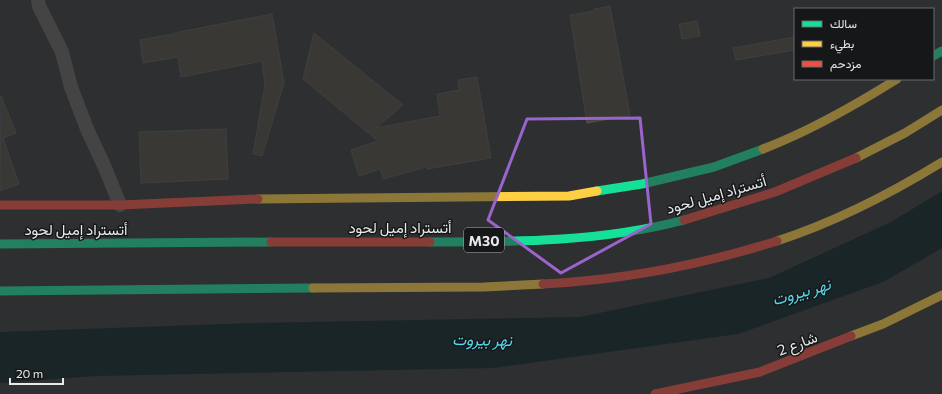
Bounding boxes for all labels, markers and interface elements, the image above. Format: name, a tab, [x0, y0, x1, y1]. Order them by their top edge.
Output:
legend	[794, 8, 934, 80]
text: سالك	[830, 16, 857, 30]
text: بطيء	[830, 36, 854, 54]
text: مزدحم	[830, 56, 861, 72]
street label: أتستراد إميل لحود	[664, 171, 769, 219]
street label: أتستراد إميل لحود	[348, 218, 452, 238]
street label: أتستراد إميل لحود	[24, 220, 128, 240]
road number: M30	[464, 228, 504, 252]
water label: نهر بيروت	[770, 273, 834, 310]
street label: شارع 2	[774, 327, 821, 362]
water label: نهر بيروت	[452, 329, 514, 351]
scale bar	[10, 360, 63, 386]
text: 20 m	[16, 366, 43, 380]

